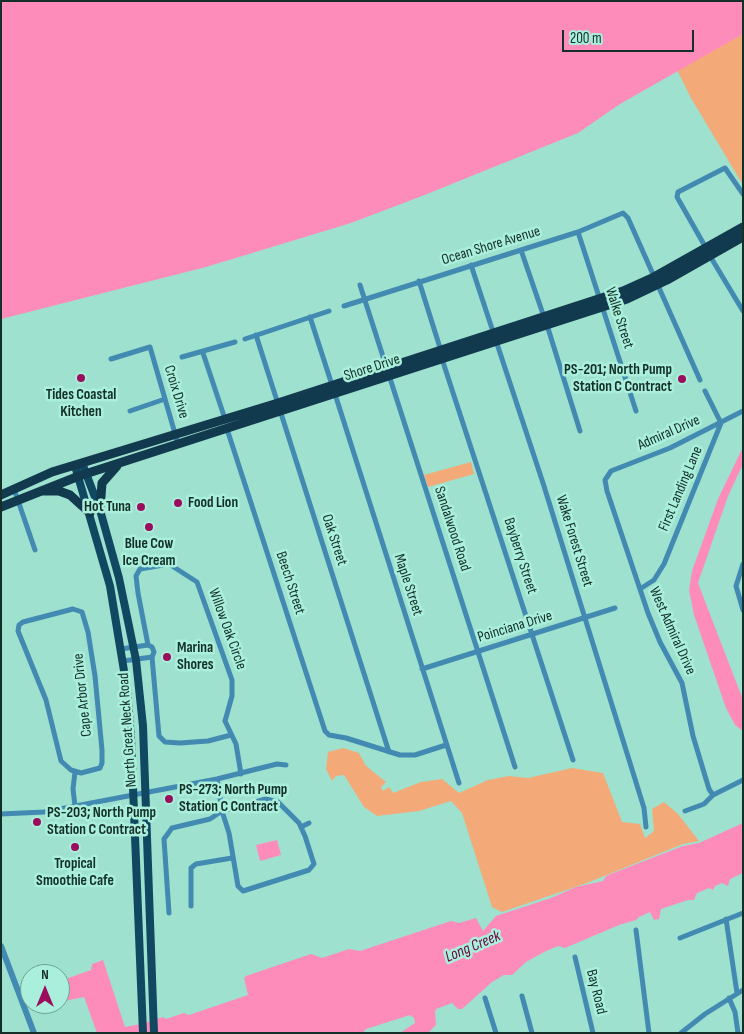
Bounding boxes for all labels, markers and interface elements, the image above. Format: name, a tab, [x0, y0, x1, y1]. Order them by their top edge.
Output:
scale bar	[564, 20, 696, 52]
text: 200 m	[570, 29, 602, 48]
street label: Ocean Shore Avenue	[440, 222, 542, 270]
street label: Walke Street	[601, 285, 637, 351]
street label: Shore Drive	[342, 351, 402, 385]
place label: PS-201; North Pump Station C Contract	[564, 361, 672, 396]
street label: Croix Drive	[159, 363, 193, 421]
marker: Tides Coastal Kitchen	[75, 372, 87, 384]
marker: PS-201; North Pump Station C Contract	[676, 373, 688, 385]
place label: Tides Coastal Kitchen	[46, 386, 116, 421]
street label: Admiral Drive	[635, 411, 703, 455]
street label: First Landing Lane	[655, 444, 707, 534]
street label: Sandalwood Road	[430, 484, 474, 574]
street label: Wake Forest Street	[552, 493, 596, 589]
place label: Food Lion	[188, 494, 238, 512]
marker: Food Lion	[172, 497, 184, 509]
place label: Hot Tuna	[84, 498, 131, 516]
marker: Hot Tuna	[135, 501, 147, 513]
street label: Oak Street	[317, 512, 351, 568]
street label: Bayberry Street	[499, 516, 541, 596]
marker: Blue Cow Ice Cream	[143, 521, 155, 533]
place label: Blue Cow Ice Cream	[123, 535, 175, 570]
street label: Beech Street	[271, 549, 309, 617]
street label: Maple Street	[390, 552, 426, 618]
street label: West Admiral Drive	[645, 584, 699, 678]
street label: Willow Oak Circle	[204, 586, 250, 672]
street label: Poinciana Drive	[476, 607, 554, 647]
place label: Marina Shores	[177, 639, 214, 674]
marker: Marina Shores	[161, 651, 173, 663]
street label: Cape Arbor Drive	[70, 652, 96, 738]
street label: North Great Neck Road	[115, 672, 141, 788]
place label: PS-273; North Pump Station C Contract	[179, 781, 287, 816]
marker: PS-273; North Pump Station C Contract	[163, 793, 175, 805]
place label: PS-203; North Pump Station C Contract	[47, 804, 156, 839]
marker: PS-203; North Pump Station C Contract	[31, 816, 43, 828]
marker: Tropical Smoothie Cafe	[69, 841, 81, 853]
place label: Tropical Smoothie Cafe	[36, 855, 114, 890]
water label: Long Creek	[443, 927, 503, 967]
north arrow	[20, 964, 70, 1014]
text: N	[41, 966, 49, 983]
street label: Bay Road	[582, 968, 610, 1016]

